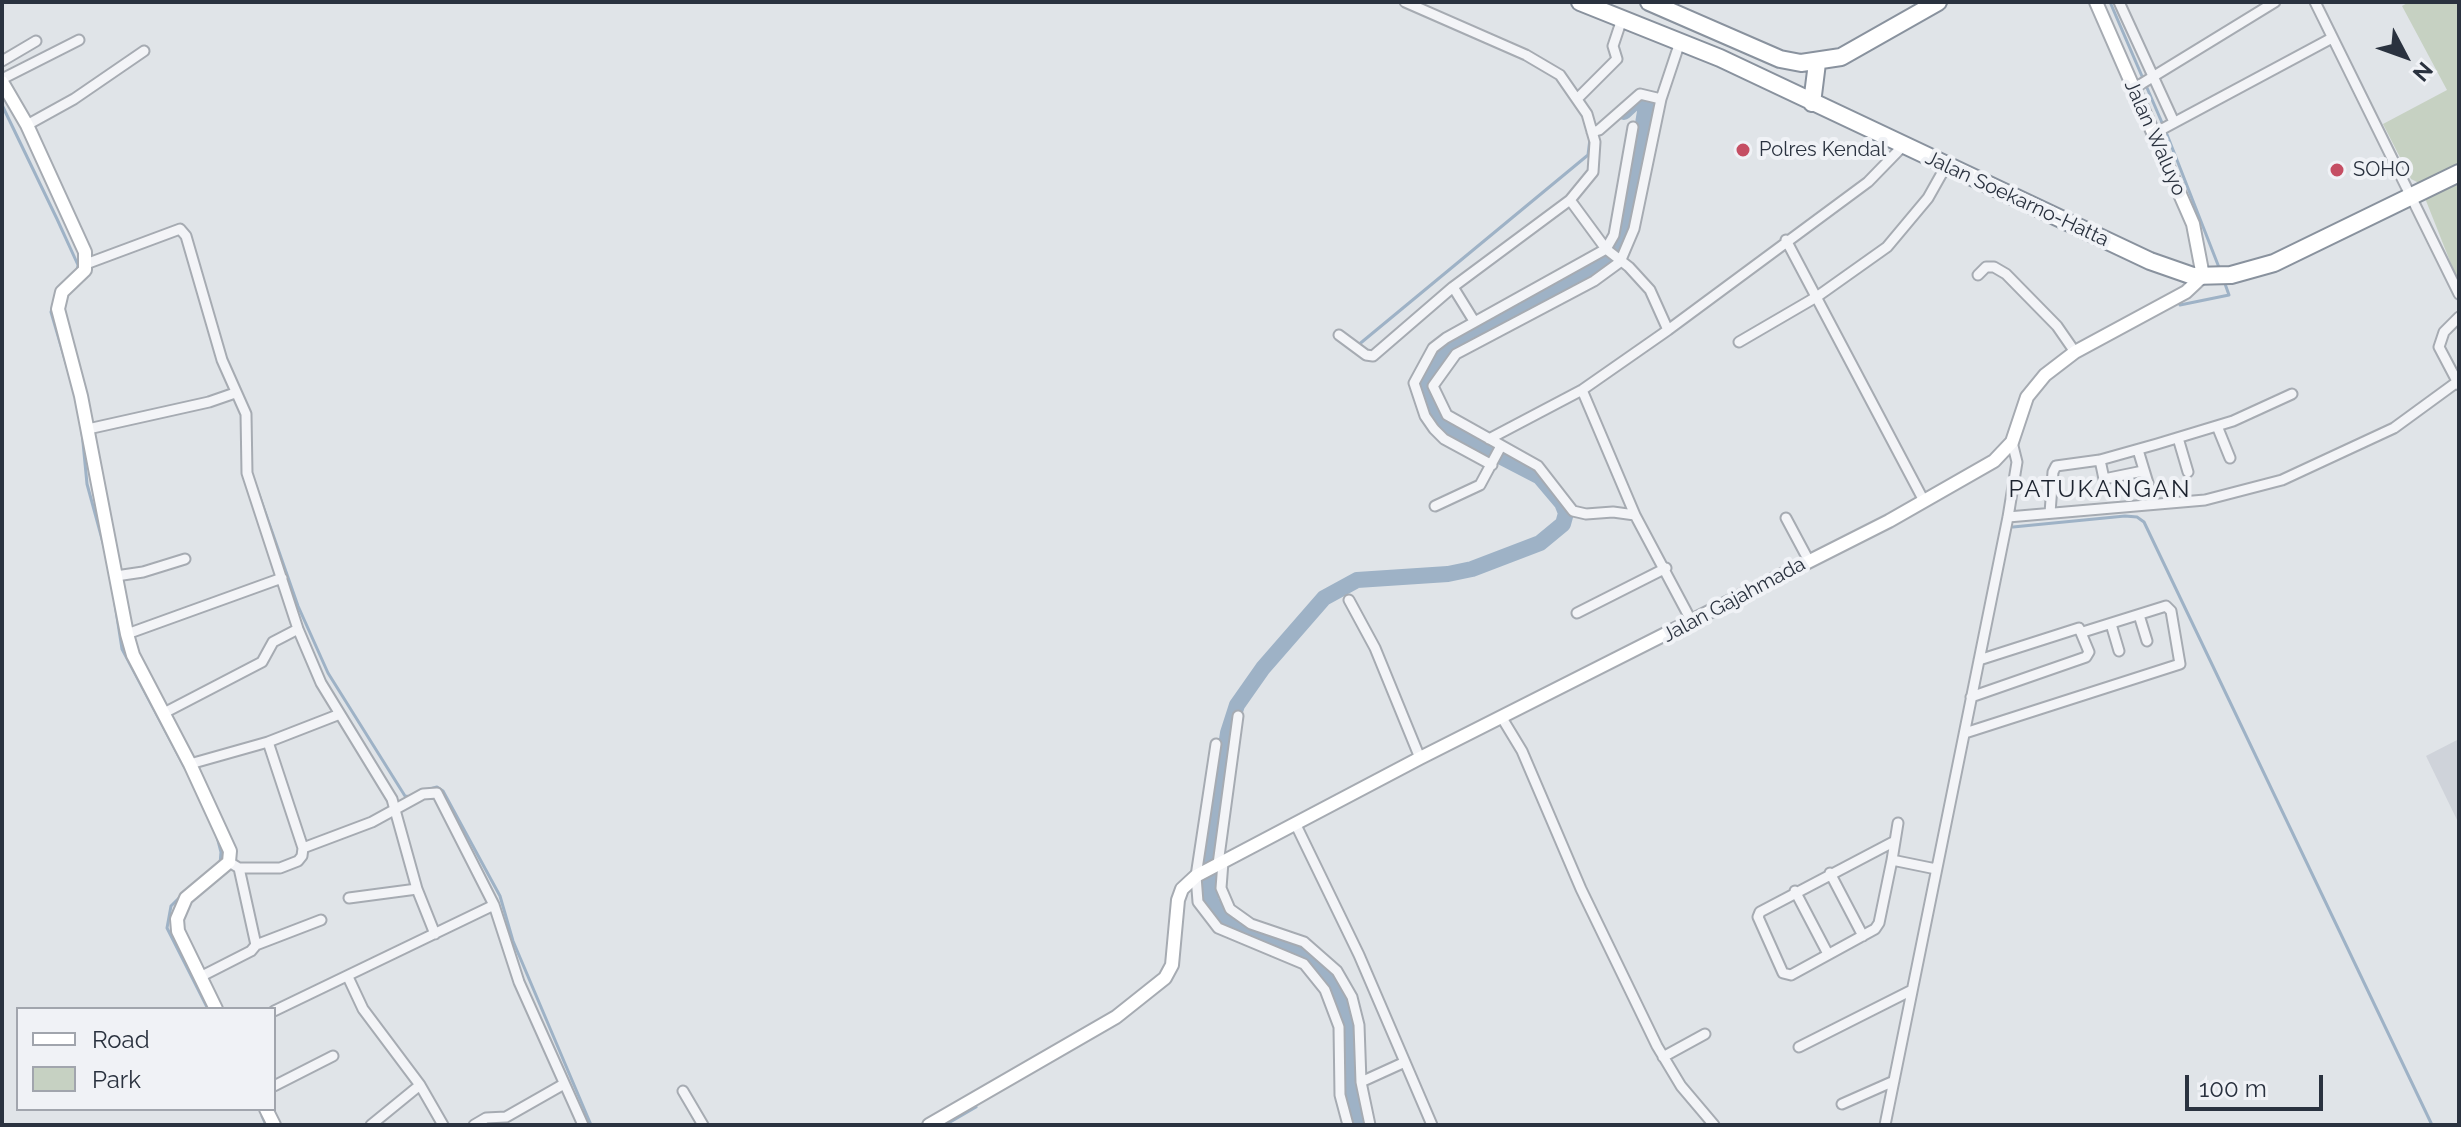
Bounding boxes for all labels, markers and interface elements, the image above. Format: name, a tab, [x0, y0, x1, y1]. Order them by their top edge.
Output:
north arrow	[2365, 16, 2445, 96]
text: N	[2408, 57, 2438, 87]
street label: Jalan Waluyo	[2119, 77, 2191, 199]
place label: Polres Kendal	[1759, 138, 1886, 162]
marker: Polres Kendal	[1734, 141, 1752, 159]
street label: Jalan Soekarno-Hatta	[1922, 146, 2112, 252]
place label: SOHO	[2353, 158, 2410, 182]
marker: SOHO	[2328, 161, 2346, 179]
district label: PATUKANGAN	[2008, 476, 2192, 504]
street label: Jalan Gajahmada	[1658, 552, 1810, 648]
legend	[16, 1007, 276, 1111]
text: Road	[92, 1025, 150, 1054]
scale bar	[2189, 1059, 2327, 1109]
text: Park	[92, 1065, 141, 1094]
text: 100 m	[2199, 1074, 2267, 1103]

